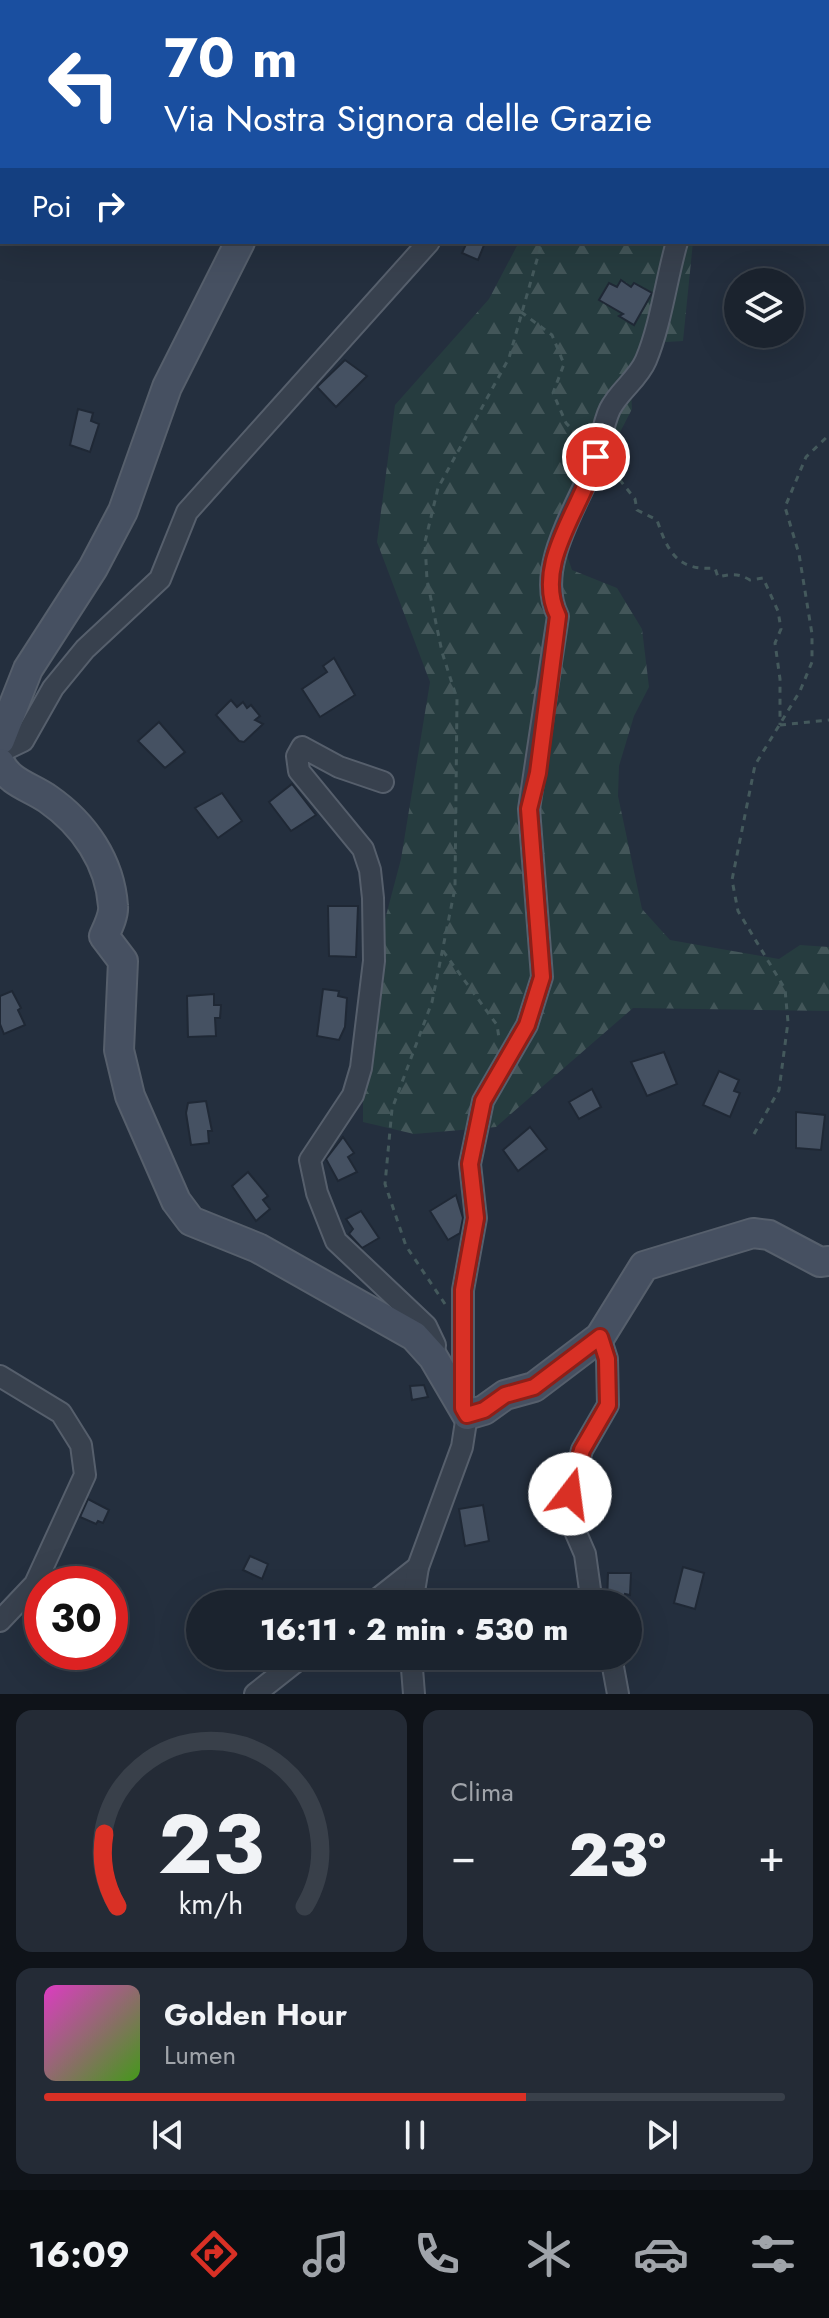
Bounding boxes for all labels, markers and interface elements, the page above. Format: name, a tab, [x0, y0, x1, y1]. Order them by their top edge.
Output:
text: 70 m	[164, 17, 298, 98]
icon: left	[32, 32, 136, 136]
text: Via Nostra Signora delle Grazie	[164, 92, 652, 144]
icon: right	[88, 184, 132, 228]
text: Poi	[32, 185, 72, 228]
map controls	[724, 268, 804, 348]
button: layers	[724, 268, 804, 348]
pin	[562, 423, 630, 491]
icon: arrive	[574, 435, 618, 479]
position arrow	[528, 1452, 612, 1536]
speed limit sign: 30	[24, 1566, 128, 1670]
text: 16:11 · 2 min · 530 m	[260, 1608, 568, 1651]
text: Clima	[451, 1773, 514, 1811]
text: 23	[158, 1784, 264, 1904]
text: 23°	[568, 1812, 666, 1899]
text: −	[451, 1824, 476, 1888]
text: +	[758, 1824, 785, 1888]
text: km/h	[179, 1883, 244, 1925]
text: Golden Hour	[164, 1993, 347, 2036]
text: Lumen	[164, 2036, 236, 2074]
icon: previous	[146, 2113, 190, 2157]
icon: pause	[393, 2113, 437, 2157]
icon: next	[640, 2113, 684, 2157]
icon: directions	[186, 2226, 242, 2282]
icon: music	[298, 2226, 354, 2282]
icon: phone	[409, 2226, 465, 2282]
icon: climate	[521, 2226, 577, 2282]
icon: car	[633, 2226, 689, 2282]
icon: filters	[745, 2226, 801, 2282]
text: 16:09	[28, 2228, 130, 2280]

